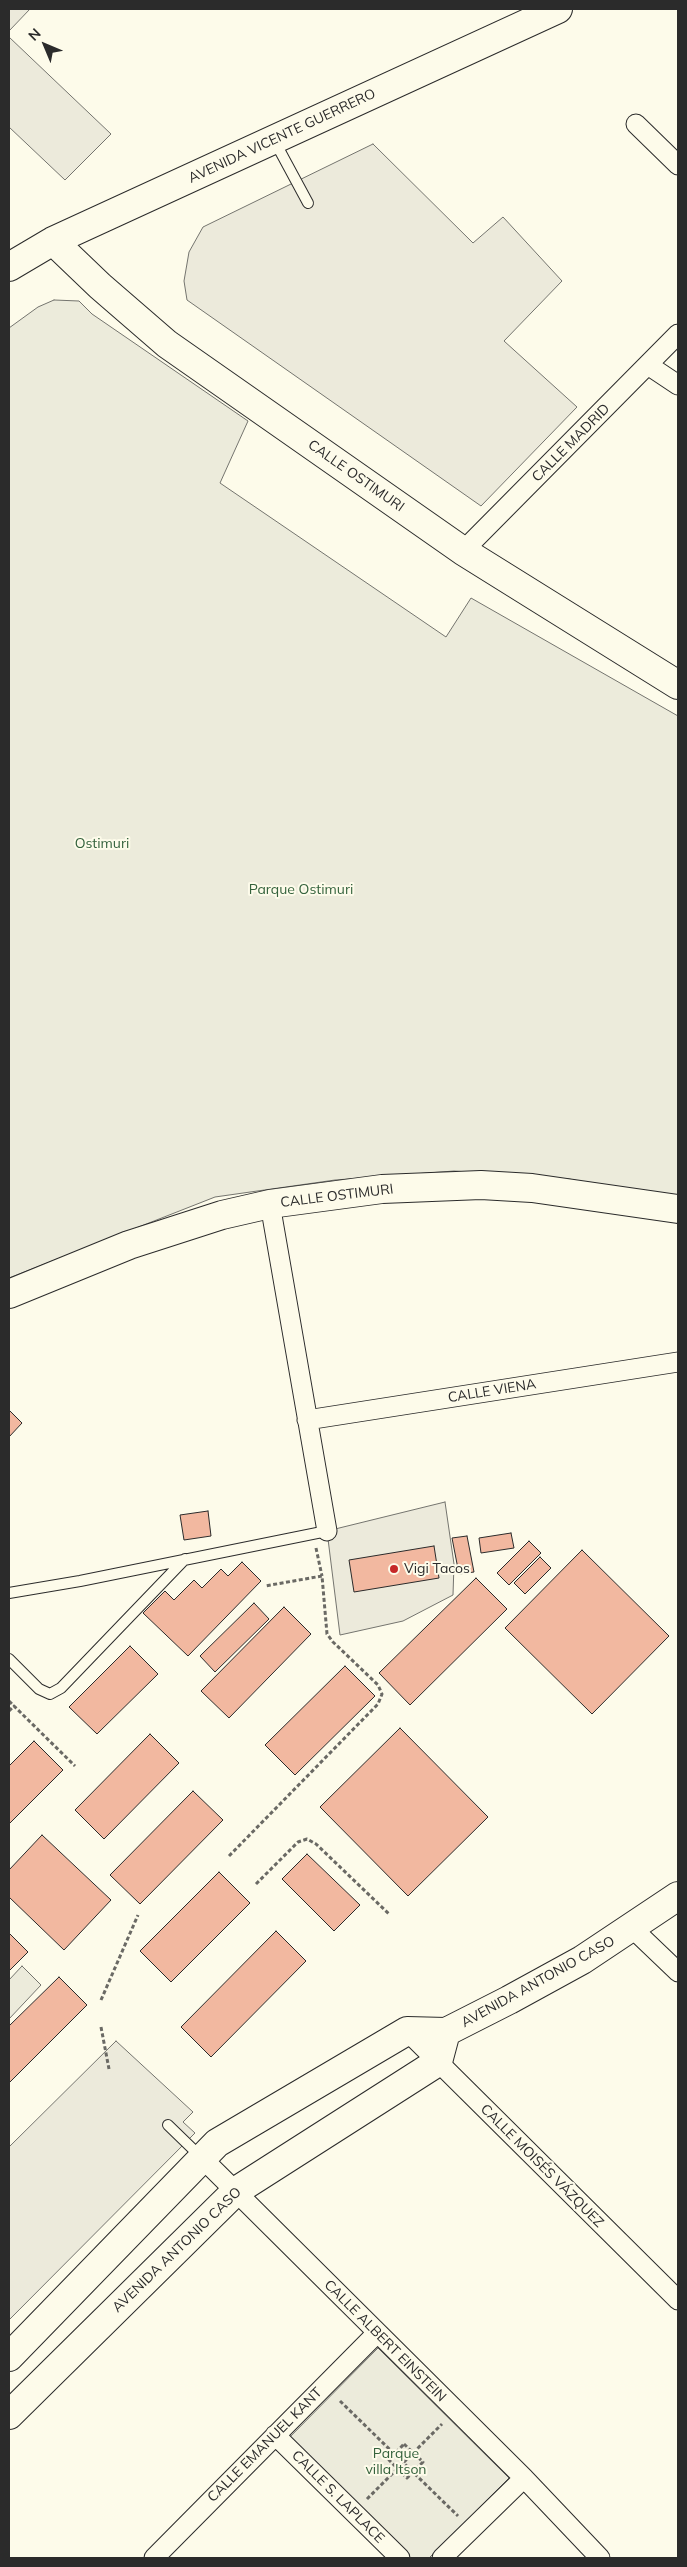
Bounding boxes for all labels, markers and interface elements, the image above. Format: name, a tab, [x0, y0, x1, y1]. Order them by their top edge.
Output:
north arrow	[20, 20, 70, 70]
text: N	[24, 24, 44, 45]
street label: AVENIDA VICENTE GUERRERO	[186, 85, 378, 187]
street label: CALLE MADRID	[529, 401, 613, 485]
street label: CALLE OSTIMURI	[305, 437, 407, 515]
park label: Ostimuri	[75, 836, 129, 852]
park label: Parque Ostimuri	[249, 882, 353, 898]
street label: CALLE OSTIMURI	[280, 1181, 394, 1211]
street label: CALLE VIENA	[447, 1376, 537, 1406]
place label: Vigi Tacos	[404, 1561, 470, 1577]
marker: Vigi Tacos	[388, 1563, 400, 1575]
street label: AVENIDA ANTONIO CASO	[458, 1933, 618, 2031]
street label: CALLE MOISÉS VÁZQUEZ	[477, 2101, 607, 2231]
street label: AVENIDA ANTONIO CASO	[109, 2184, 245, 2316]
street label: CALLE ALBERT EINSTEIN	[321, 2277, 449, 2405]
street label: CALLE EMANUEL KANT	[204, 2384, 326, 2506]
park label: Parque villa Itson	[365, 2446, 427, 2478]
street label: CALLE S. LAPLACE	[288, 2447, 388, 2547]

